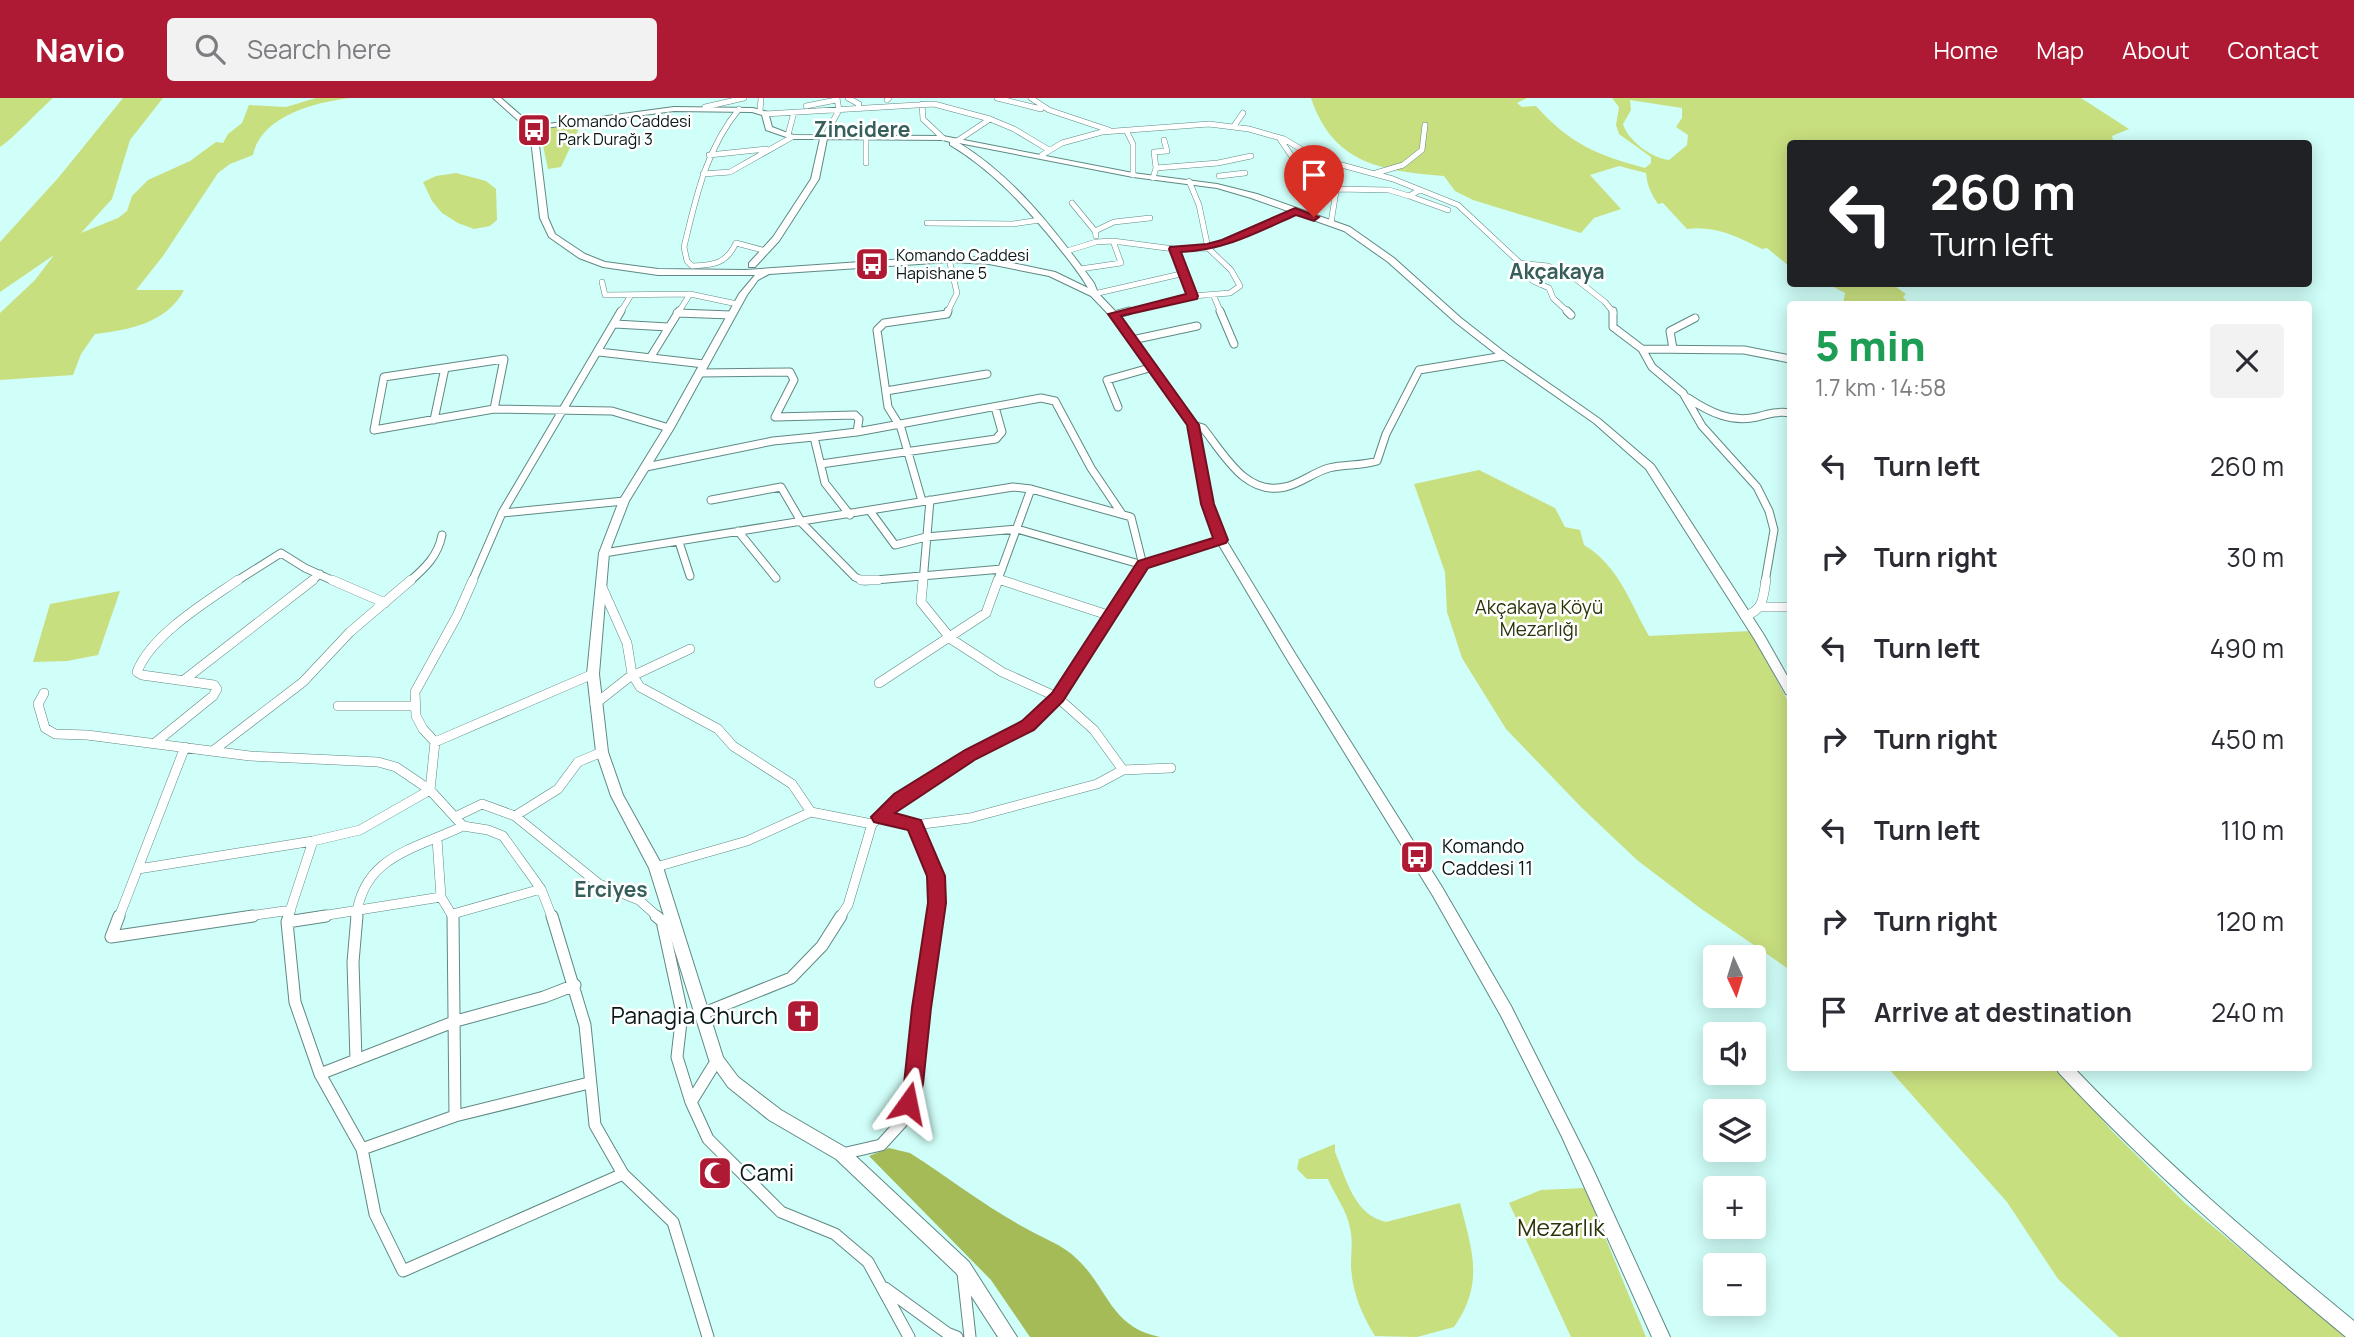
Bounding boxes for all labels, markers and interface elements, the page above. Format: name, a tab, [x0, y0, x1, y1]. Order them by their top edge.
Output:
search box	[167, 18, 657, 81]
text: Navio	[35, 27, 125, 72]
icon: search	[191, 30, 229, 68]
text: Search here	[247, 31, 391, 67]
text: Home	[1933, 33, 1998, 66]
text: Map	[2036, 33, 2084, 66]
text: About	[2122, 33, 2190, 66]
text: Contact	[2228, 33, 2319, 66]
place label: Komando Caddesi Park Durağı 3	[558, 110, 691, 150]
bus stop icon: Komando Caddesi Park Durağı 3	[515, 111, 553, 149]
district label: Zincidere	[814, 115, 910, 143]
pin	[1284, 145, 1344, 217]
icon: arrive	[1295, 156, 1333, 194]
text: 260 m	[1930, 158, 2076, 225]
icon: left	[1815, 168, 1906, 259]
text: Turn left	[1930, 222, 2054, 266]
place label: Komando Caddesi Hapishane 5	[896, 244, 1029, 284]
bus stop icon: Komando Caddesi Hapishane 5	[853, 245, 891, 283]
district label: Akçakaya	[1509, 257, 1605, 285]
text: 5 min	[1815, 316, 1926, 374]
button: close	[2210, 324, 2284, 398]
text: 1.7 km · 14:58	[1815, 371, 1946, 403]
icon: left	[1815, 447, 1853, 485]
text: Turn left	[1874, 448, 1981, 484]
text: 260 m	[2210, 448, 2284, 484]
icon: right	[1815, 538, 1853, 576]
text: Turn right	[1874, 539, 1998, 575]
text: 30 m	[2227, 539, 2284, 575]
park label: Akçakaya Köyü Mezarlığı	[1475, 594, 1603, 642]
icon: left	[1815, 629, 1853, 667]
text: Turn left	[1874, 630, 1981, 666]
text: 490 m	[2210, 630, 2284, 666]
icon: right	[1815, 720, 1853, 758]
text: Turn right	[1874, 721, 1998, 757]
text: 450 m	[2211, 721, 2284, 757]
icon: left	[1815, 811, 1853, 849]
text: Turn left	[1874, 812, 1981, 848]
text: 110 m	[2221, 812, 2284, 848]
place label: Komando Caddesi 11	[1442, 833, 1533, 881]
bus stop icon: Komando Caddesi 11	[1398, 838, 1436, 876]
district label: Erciyes	[574, 875, 648, 903]
icon: right	[1815, 902, 1853, 940]
text: Turn right	[1874, 903, 1998, 939]
text: 120 m	[2216, 903, 2284, 939]
north arrow	[1703, 945, 1766, 1008]
map controls	[1703, 945, 1766, 1316]
icon: arrive	[1815, 993, 1853, 1031]
text: Arrive at destination	[1874, 994, 2132, 1030]
text: 240 m	[2211, 994, 2284, 1030]
church icon: Panagia Church	[784, 997, 822, 1035]
place label: Panagia Church	[611, 999, 778, 1031]
button: sound	[1703, 1022, 1766, 1085]
position arrow	[871, 1066, 945, 1140]
button: layers	[1703, 1099, 1766, 1162]
mosque icon: Cami	[696, 1154, 734, 1192]
place label: Cami	[740, 1156, 794, 1188]
button: +	[1703, 1176, 1766, 1239]
park label: Mezarlık	[1517, 1211, 1605, 1243]
button: −	[1703, 1253, 1766, 1316]

